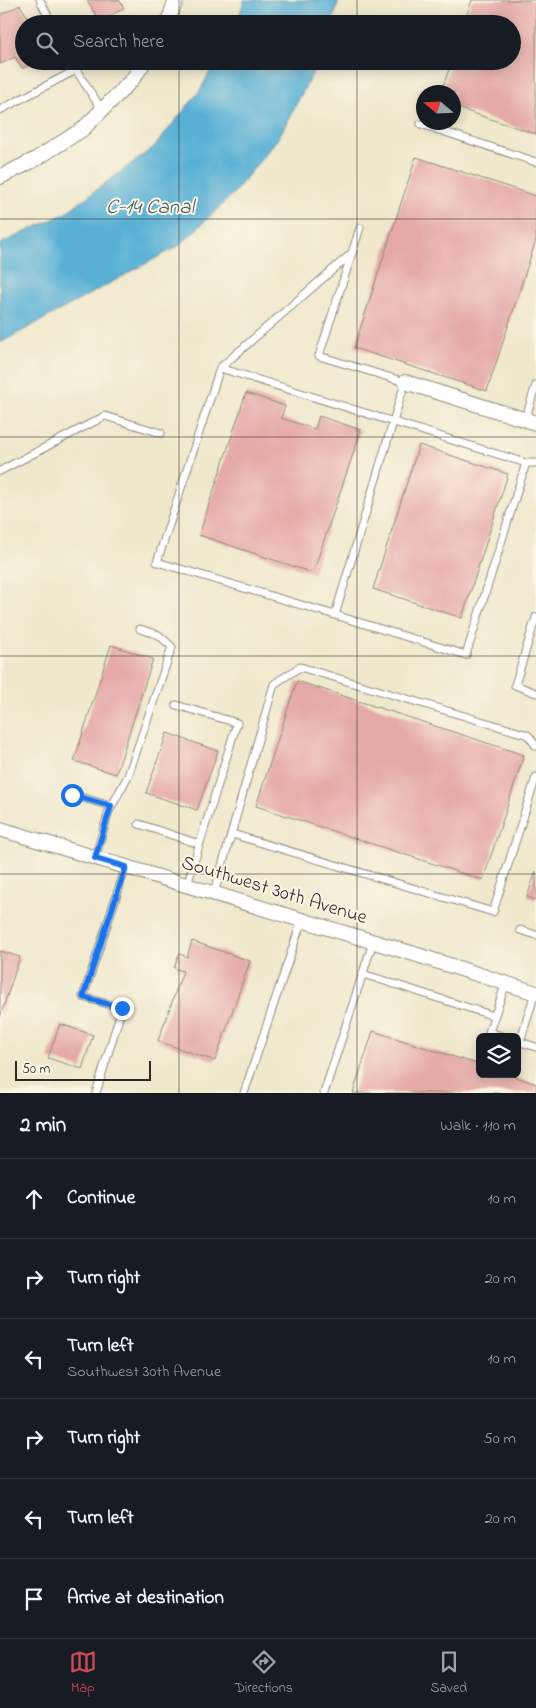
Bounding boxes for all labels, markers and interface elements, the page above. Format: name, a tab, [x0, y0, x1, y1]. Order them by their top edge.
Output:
search box	[15, 15, 521, 70]
icon: search	[33, 29, 61, 57]
text: Search here	[73, 29, 164, 56]
north arrow	[416, 85, 461, 130]
water label: C-14 Canal	[106, 193, 197, 223]
route start	[61, 784, 84, 807]
street label: Southwest 30th Avenue	[178, 849, 370, 933]
route end	[111, 997, 134, 1020]
map controls	[476, 1033, 521, 1078]
button: layers	[476, 1033, 521, 1078]
scale bar	[15, 1058, 151, 1081]
text: 50 m	[22, 1059, 50, 1080]
text: 2 min	[20, 1111, 66, 1141]
text: Walk · 110 m	[440, 1114, 516, 1138]
icon: ahead	[20, 1185, 48, 1213]
text: Continue	[67, 1185, 135, 1212]
text: 10 m	[488, 1187, 516, 1211]
icon: right	[20, 1265, 48, 1293]
text: Turn right	[67, 1265, 140, 1292]
text: 20 m	[485, 1267, 516, 1291]
text: Turn left	[67, 1333, 134, 1360]
icon: left	[20, 1345, 48, 1373]
text: 10 m	[488, 1347, 516, 1371]
text: Southwest 30th Avenue	[67, 1360, 221, 1384]
icon: right	[20, 1425, 48, 1453]
text: Turn right	[67, 1425, 140, 1452]
text: 50 m	[484, 1427, 516, 1451]
icon: left	[20, 1505, 48, 1533]
text: Turn left	[67, 1505, 134, 1532]
text: 20 m	[485, 1507, 516, 1531]
icon: arrive	[20, 1585, 48, 1613]
text: Arrive at destination	[67, 1585, 224, 1612]
tab: Map	[69, 1648, 97, 1699]
tab: Directions	[235, 1648, 293, 1699]
tab: Saved	[431, 1648, 467, 1699]

